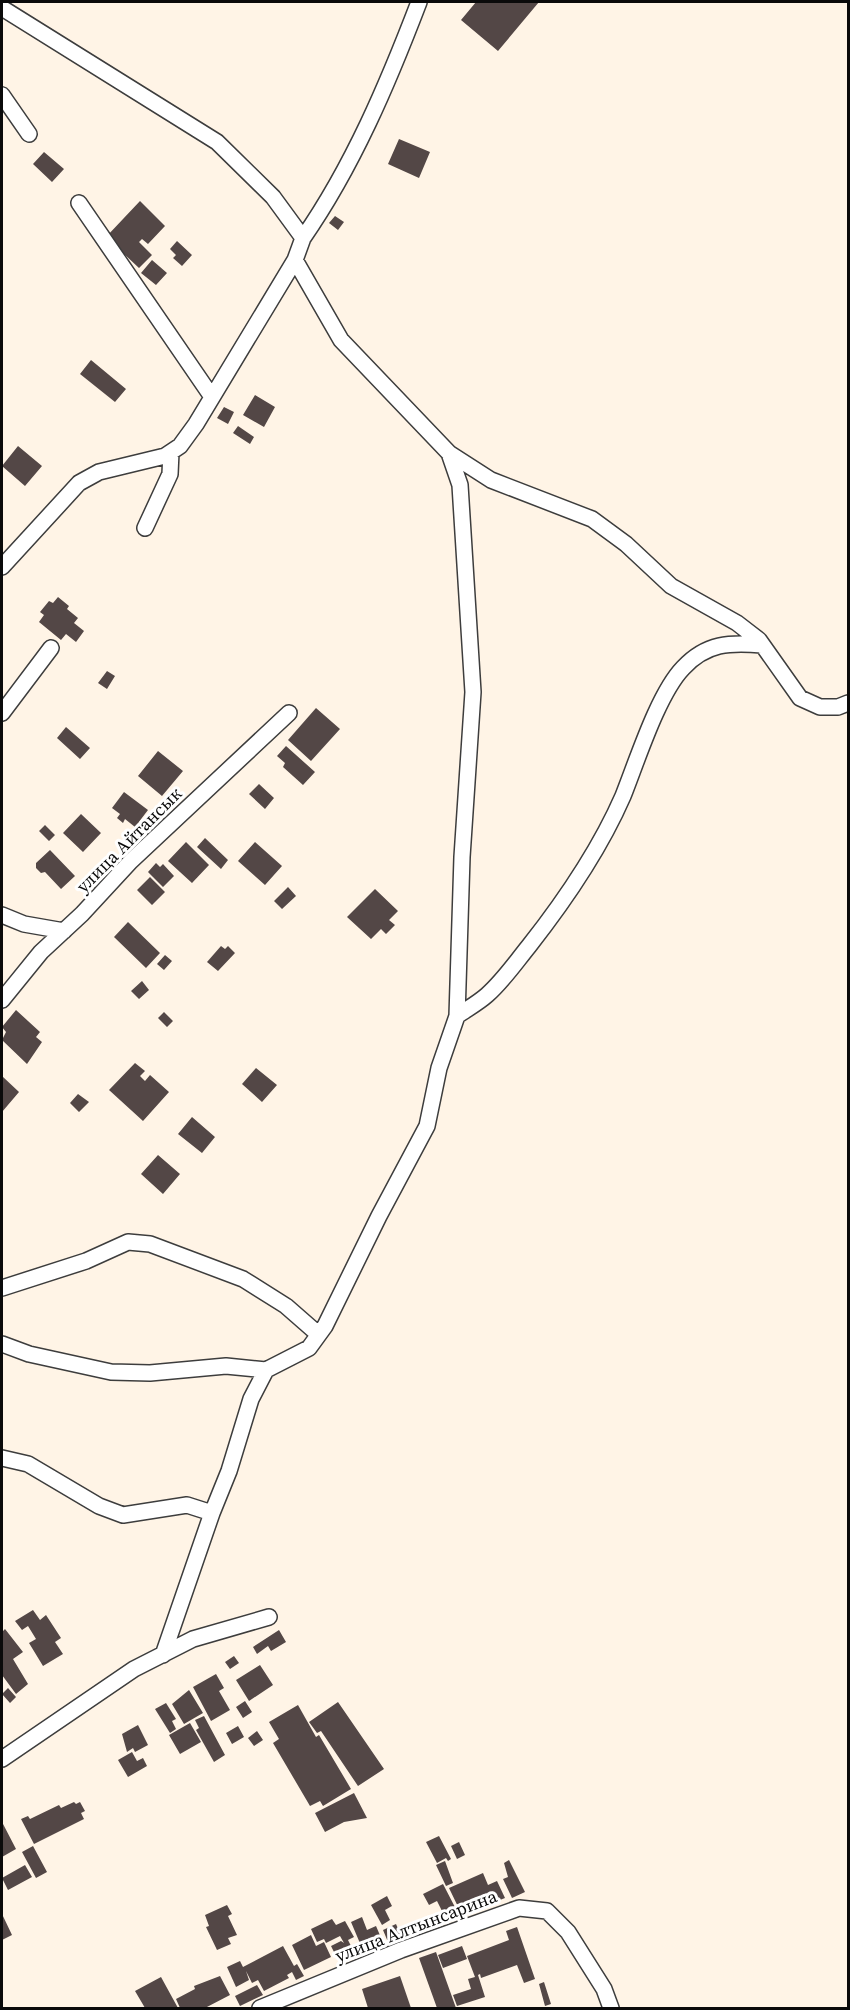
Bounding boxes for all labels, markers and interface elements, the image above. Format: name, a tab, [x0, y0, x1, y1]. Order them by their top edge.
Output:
street label: улица Айтансык	[70, 781, 187, 898]
street label: улица Алтынсарина	[331, 1883, 501, 1968]

